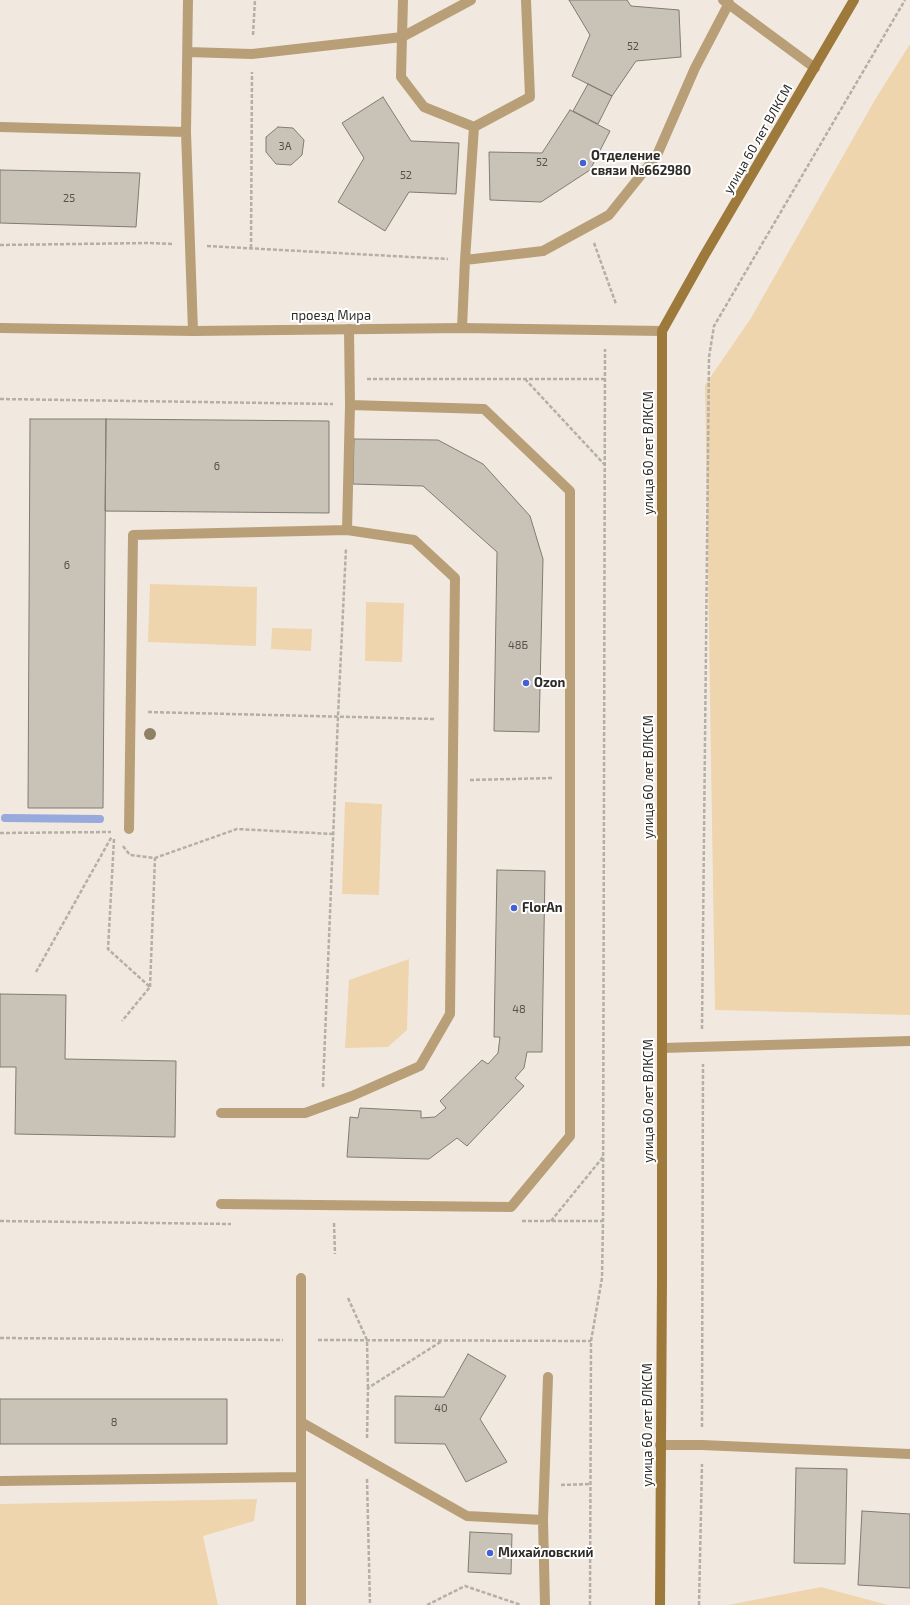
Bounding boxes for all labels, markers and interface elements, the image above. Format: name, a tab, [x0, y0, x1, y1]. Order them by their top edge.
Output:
house number: 52	[627, 39, 639, 53]
street label: улица 60 лет ВЛКСМ	[720, 82, 796, 196]
house number: 3А	[279, 139, 291, 153]
place label: Отделение связи №662980	[591, 148, 691, 179]
house number: 52	[536, 155, 548, 169]
marker: Отделение связи №662980	[578, 158, 588, 168]
house number: 52	[400, 168, 412, 182]
house number: 25	[63, 191, 75, 205]
street label: проезд Мира	[291, 308, 371, 324]
street label: улица 60 лет ВЛКСМ	[641, 391, 657, 515]
house number: 6	[214, 459, 220, 473]
house number: 6	[64, 558, 70, 572]
house number: 48Б	[508, 638, 528, 652]
place label: Ozon	[534, 675, 565, 691]
marker: Ozon	[521, 678, 531, 688]
street label: улица 60 лет ВЛКСМ	[641, 715, 657, 839]
place label: FlorAn	[522, 900, 563, 916]
marker: FlorAn	[509, 903, 519, 913]
house number: 48	[512, 1002, 526, 1016]
street label: улица 60 лет ВЛКСМ	[641, 1039, 657, 1163]
street label: улица 60 лет ВЛКСМ	[640, 1363, 656, 1487]
house number: 40	[434, 1401, 448, 1415]
house number: 8	[111, 1415, 117, 1429]
place label: Михайловский	[498, 1545, 593, 1561]
marker: Михайловский	[485, 1548, 495, 1558]

